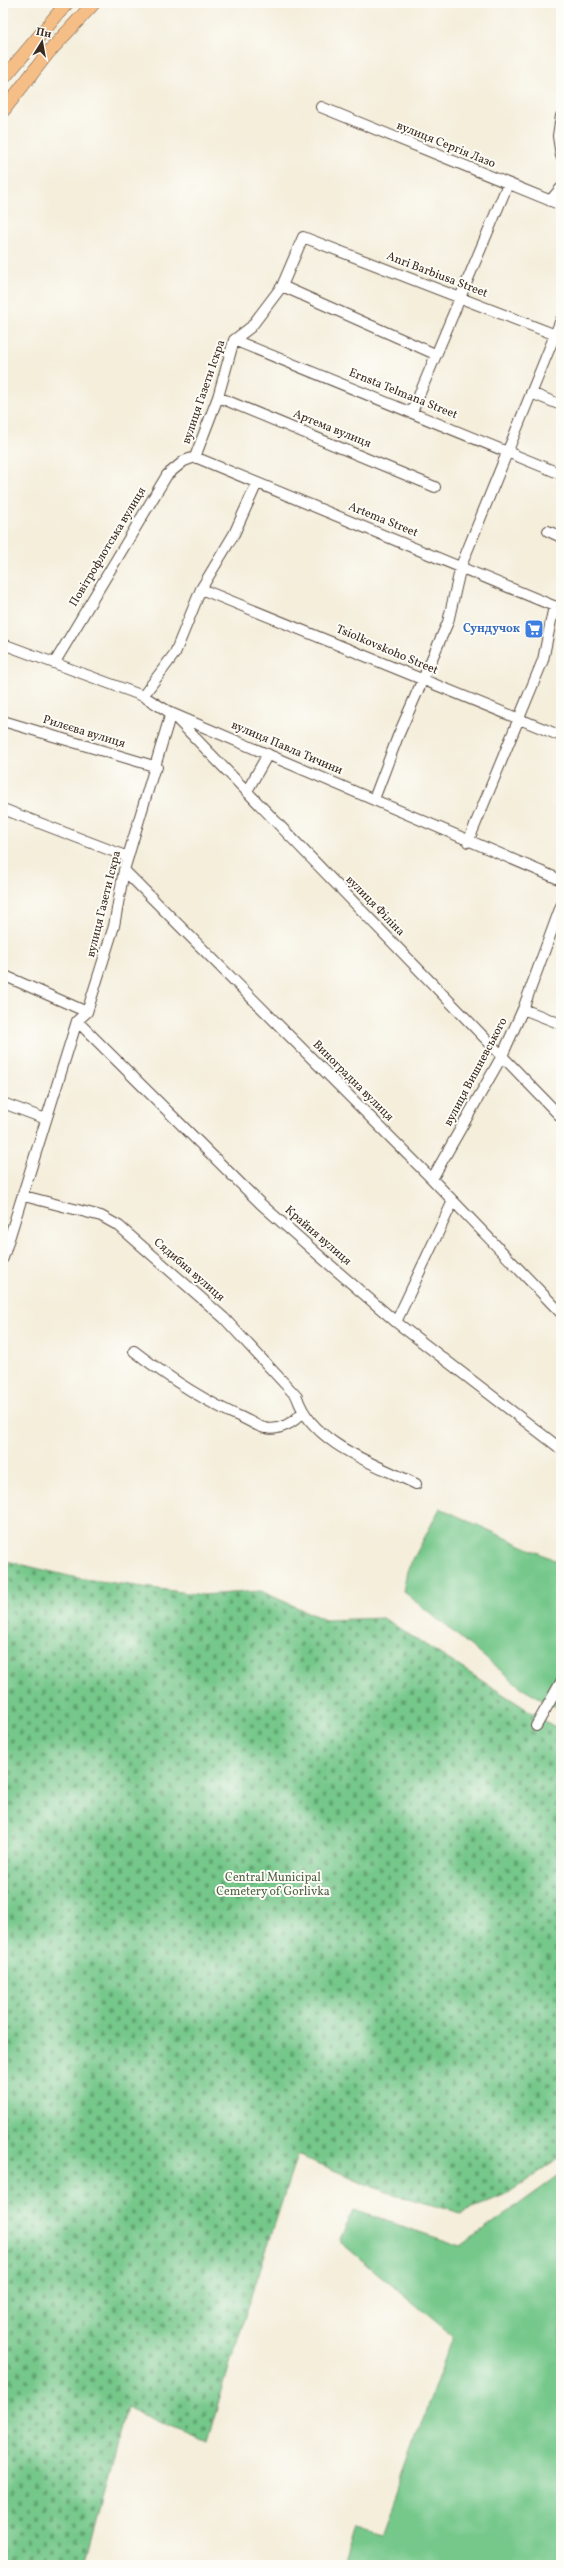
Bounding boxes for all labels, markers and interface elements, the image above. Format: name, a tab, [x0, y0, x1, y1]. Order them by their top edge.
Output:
north arrow	[22, 22, 62, 62]
text: Пн	[35, 25, 53, 43]
street label: вулиця Сергія Лазо	[394, 118, 498, 172]
street label: Anri Barbiusa Street	[384, 248, 490, 302]
street label: вулиця Газети Іскра	[179, 338, 229, 446]
street label: Ernsta Telmana Street	[346, 365, 460, 423]
street label: Артема вулиця	[291, 406, 373, 452]
street label: Повітрофлотська вулиця	[66, 484, 150, 610]
street label: Artema Street	[346, 499, 420, 541]
supermarket icon: Сундучок	[523, 618, 545, 640]
street label: Tsiolkovskoho Street	[334, 621, 440, 679]
place label: Сундучок	[463, 621, 520, 637]
street label: Рилєєва вулиця	[41, 712, 127, 752]
street label: вулиця Павла Тичини	[229, 717, 345, 779]
street label: вулиця Газети Іскра	[83, 849, 125, 959]
street label: вулиця Філіна	[342, 872, 408, 940]
street label: вулиця Вишневського	[441, 1015, 511, 1129]
street label: Виноградна вулиця	[309, 1037, 397, 1125]
street label: Крайня вулиця	[281, 1203, 355, 1269]
street label: Сядибна вулиця	[150, 1235, 228, 1305]
park label: Central Municipal Cemetery of Gorlivka	[216, 1870, 330, 1900]

